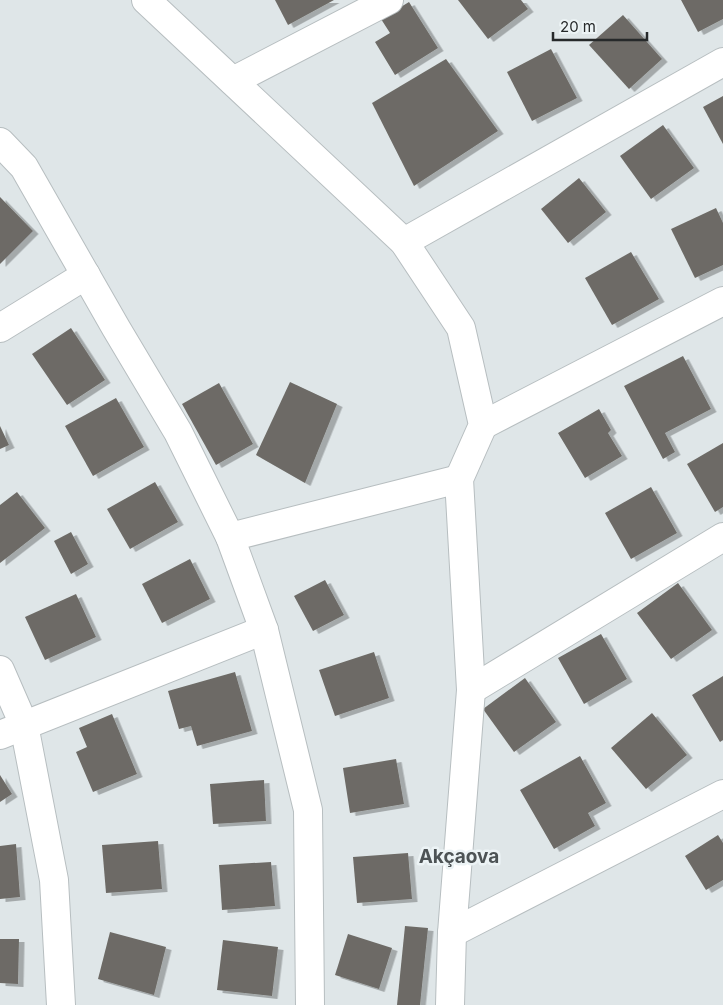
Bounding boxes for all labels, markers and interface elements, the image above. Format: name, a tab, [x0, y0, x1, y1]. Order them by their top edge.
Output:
scale bar	[553, 10, 647, 42]
text: 20 m	[560, 17, 596, 36]
district label: Akçaova	[419, 845, 499, 868]

